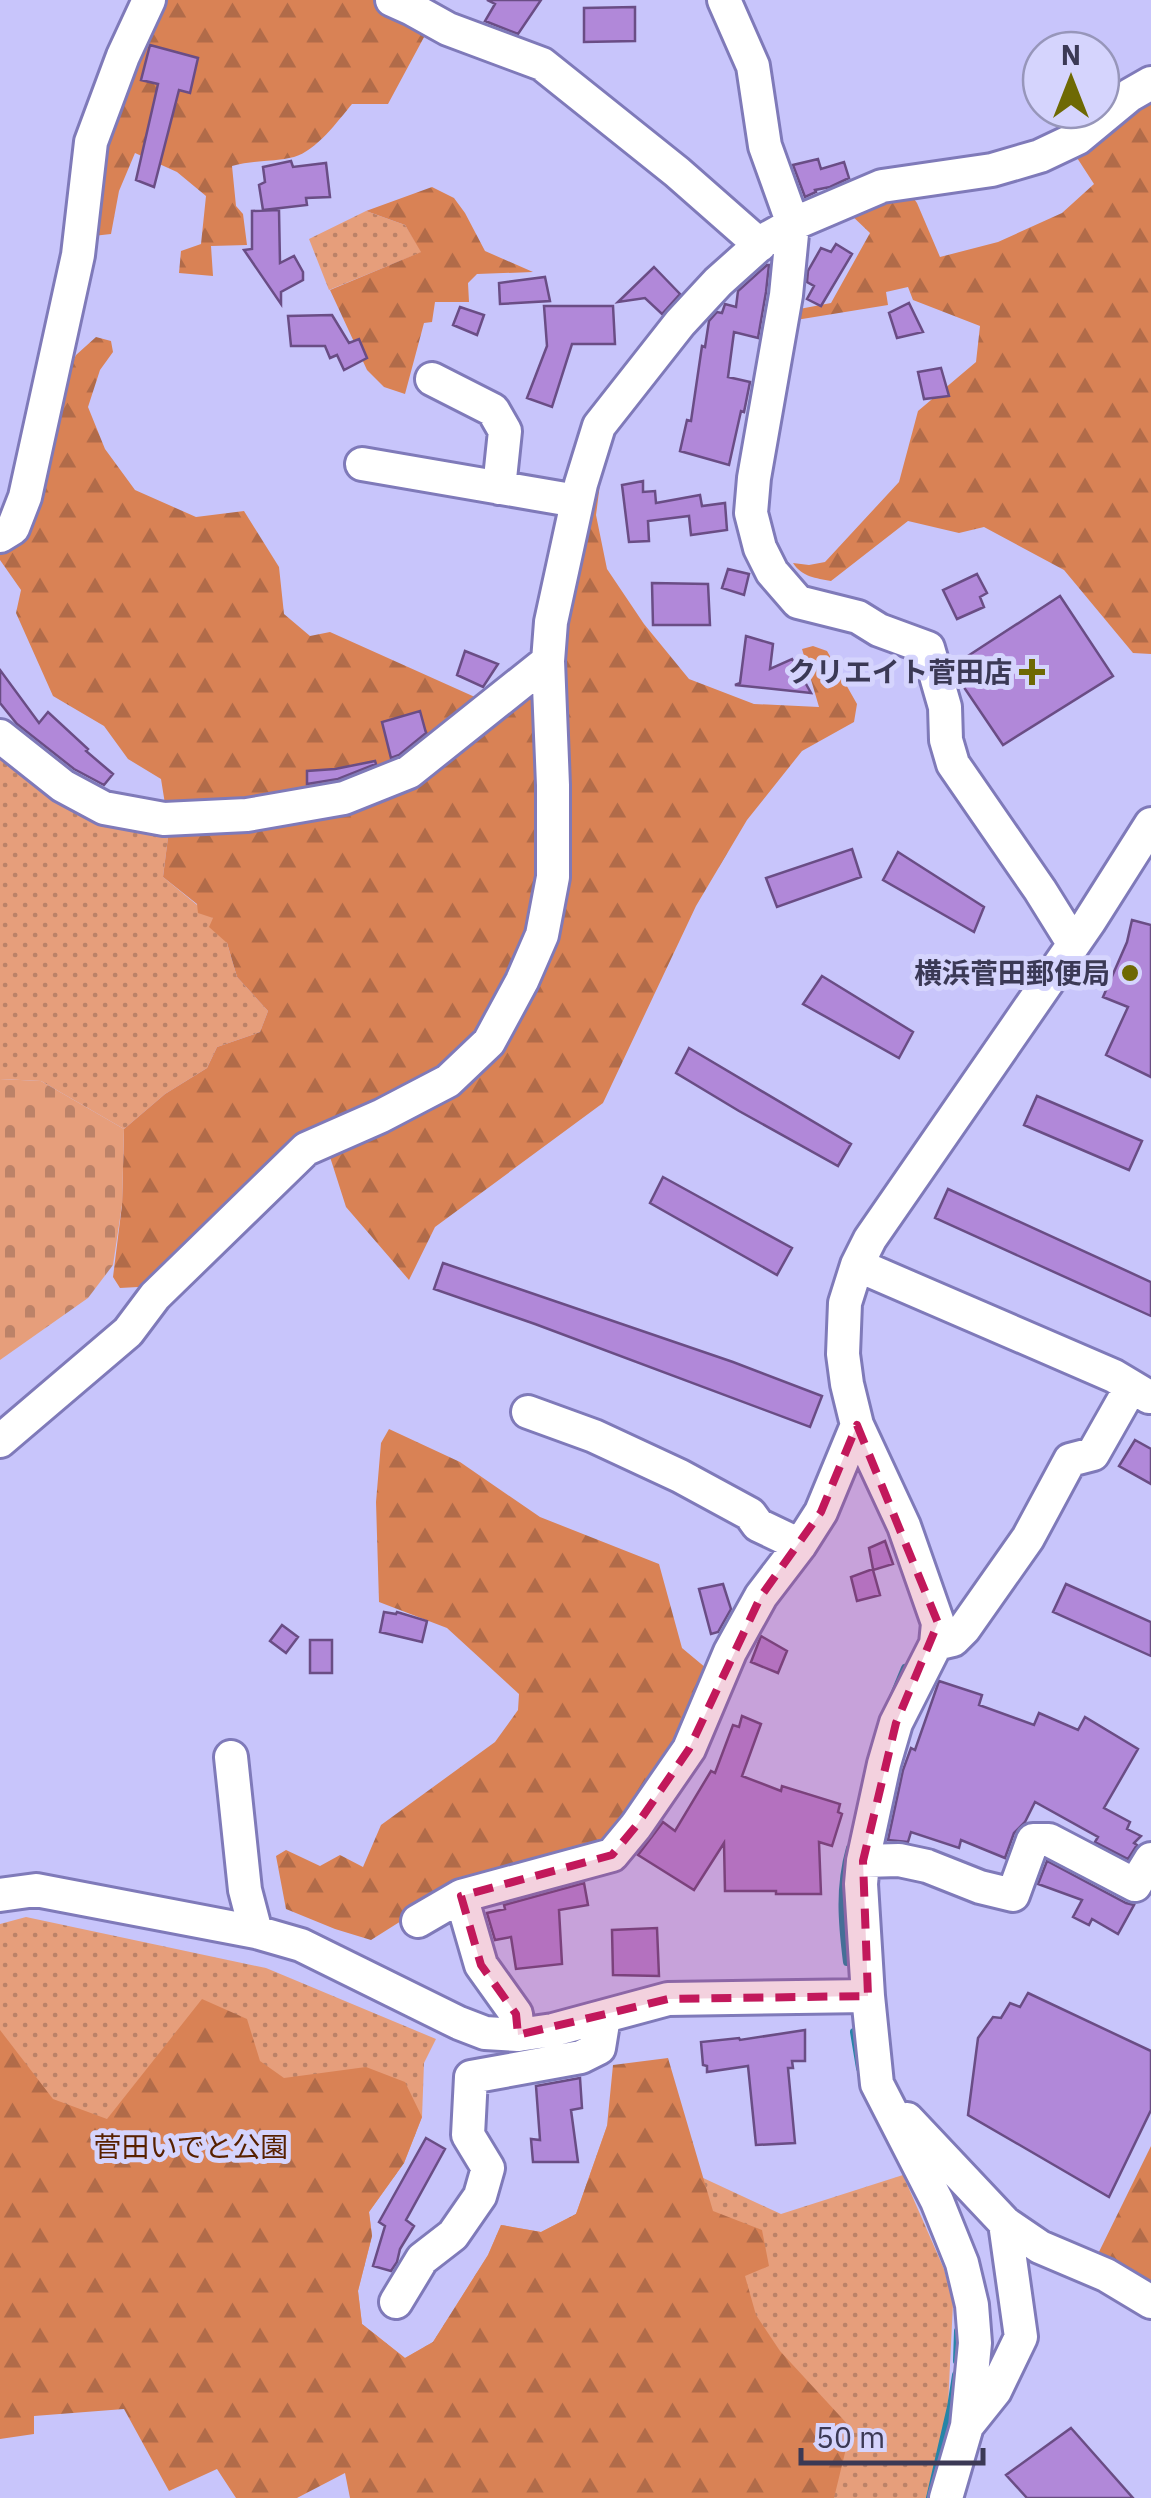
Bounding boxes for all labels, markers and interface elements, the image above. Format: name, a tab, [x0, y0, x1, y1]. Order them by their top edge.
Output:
north arrow	[1021, 30, 1121, 130]
text: N	[1061, 36, 1081, 73]
place label: クリエイト菅田店	[788, 653, 1012, 690]
marker: クリエイト菅田店	[1021, 661, 1043, 683]
place label: 横浜菅田郵便局	[914, 954, 1110, 991]
marker: 横浜菅田郵便局	[1119, 962, 1141, 984]
park label: 菅田いでと公園	[93, 2128, 289, 2165]
scale bar	[801, 2403, 984, 2465]
text: 50 m	[816, 2417, 885, 2456]

